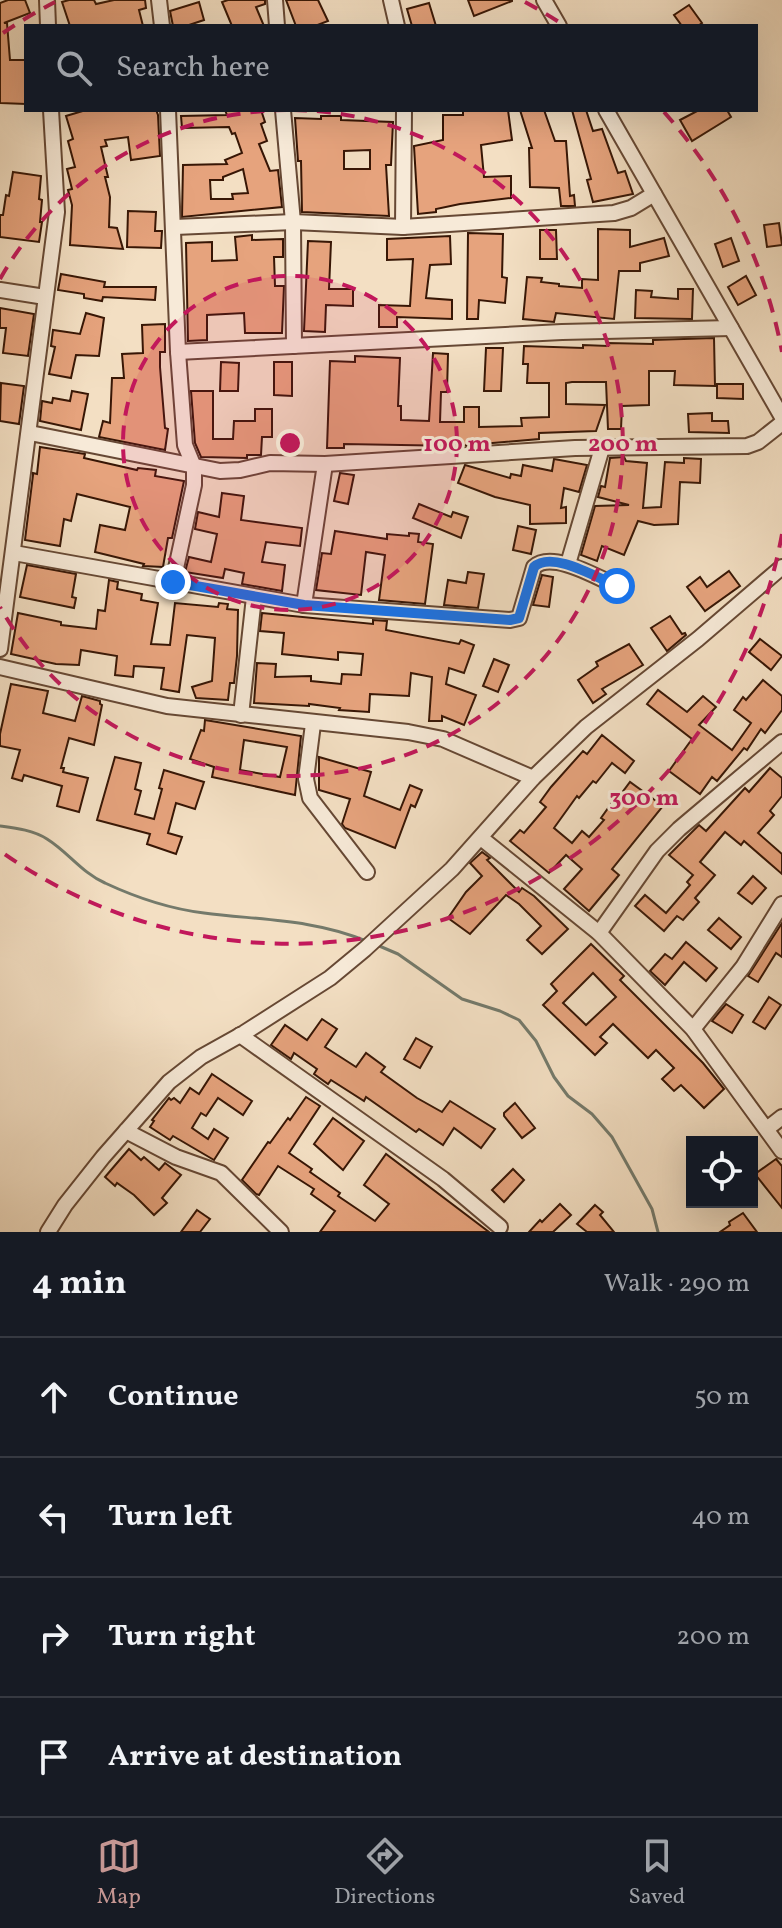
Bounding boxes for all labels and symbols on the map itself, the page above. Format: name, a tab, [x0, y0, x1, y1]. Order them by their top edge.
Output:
text: 100 m	[423, 428, 491, 462]
text: 200 m	[588, 428, 658, 462]
centre of rings	[276, 429, 304, 457]
route end	[155, 564, 191, 600]
route start	[599, 568, 635, 604]
text: 300 m	[609, 782, 679, 816]

